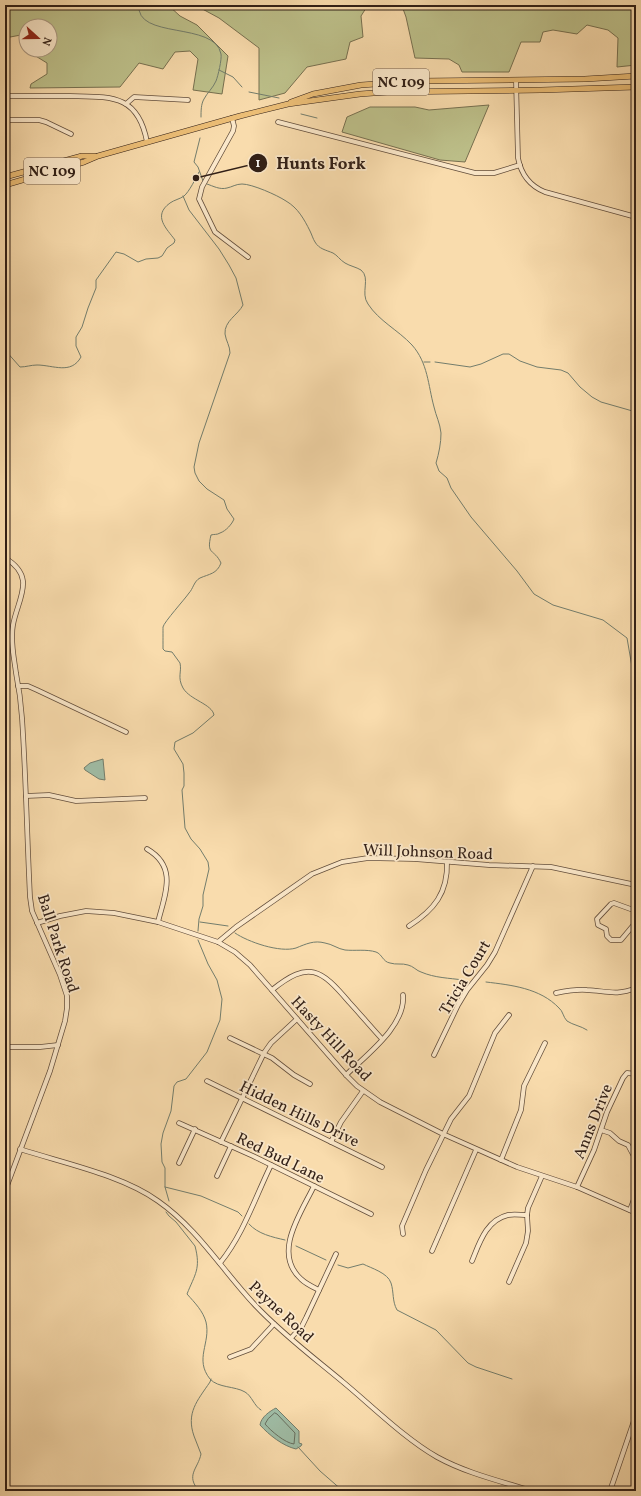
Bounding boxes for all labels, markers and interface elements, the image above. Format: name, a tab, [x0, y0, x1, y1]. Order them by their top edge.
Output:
north arrow	[18, 18, 58, 58]
text: N	[38, 35, 54, 47]
road number: NC 109	[373, 69, 429, 95]
callout: Hunts Fork	[248, 148, 374, 177]
text: Hunts Fork	[276, 153, 366, 176]
text: 1	[256, 156, 261, 172]
road number: NC 109	[24, 158, 80, 184]
street label: Will Johnson Road	[363, 840, 493, 866]
street label: Ball Park Road	[31, 891, 83, 996]
street label: Tricia Court	[435, 936, 497, 1020]
street label: Hasty Hill Road	[285, 992, 376, 1087]
street label: Hidden Hills Drive	[236, 1076, 363, 1153]
street label: Anns Drive	[569, 1081, 619, 1163]
street label: Red Bud Lane	[232, 1128, 328, 1190]
street label: Payne Road	[243, 1276, 318, 1348]

